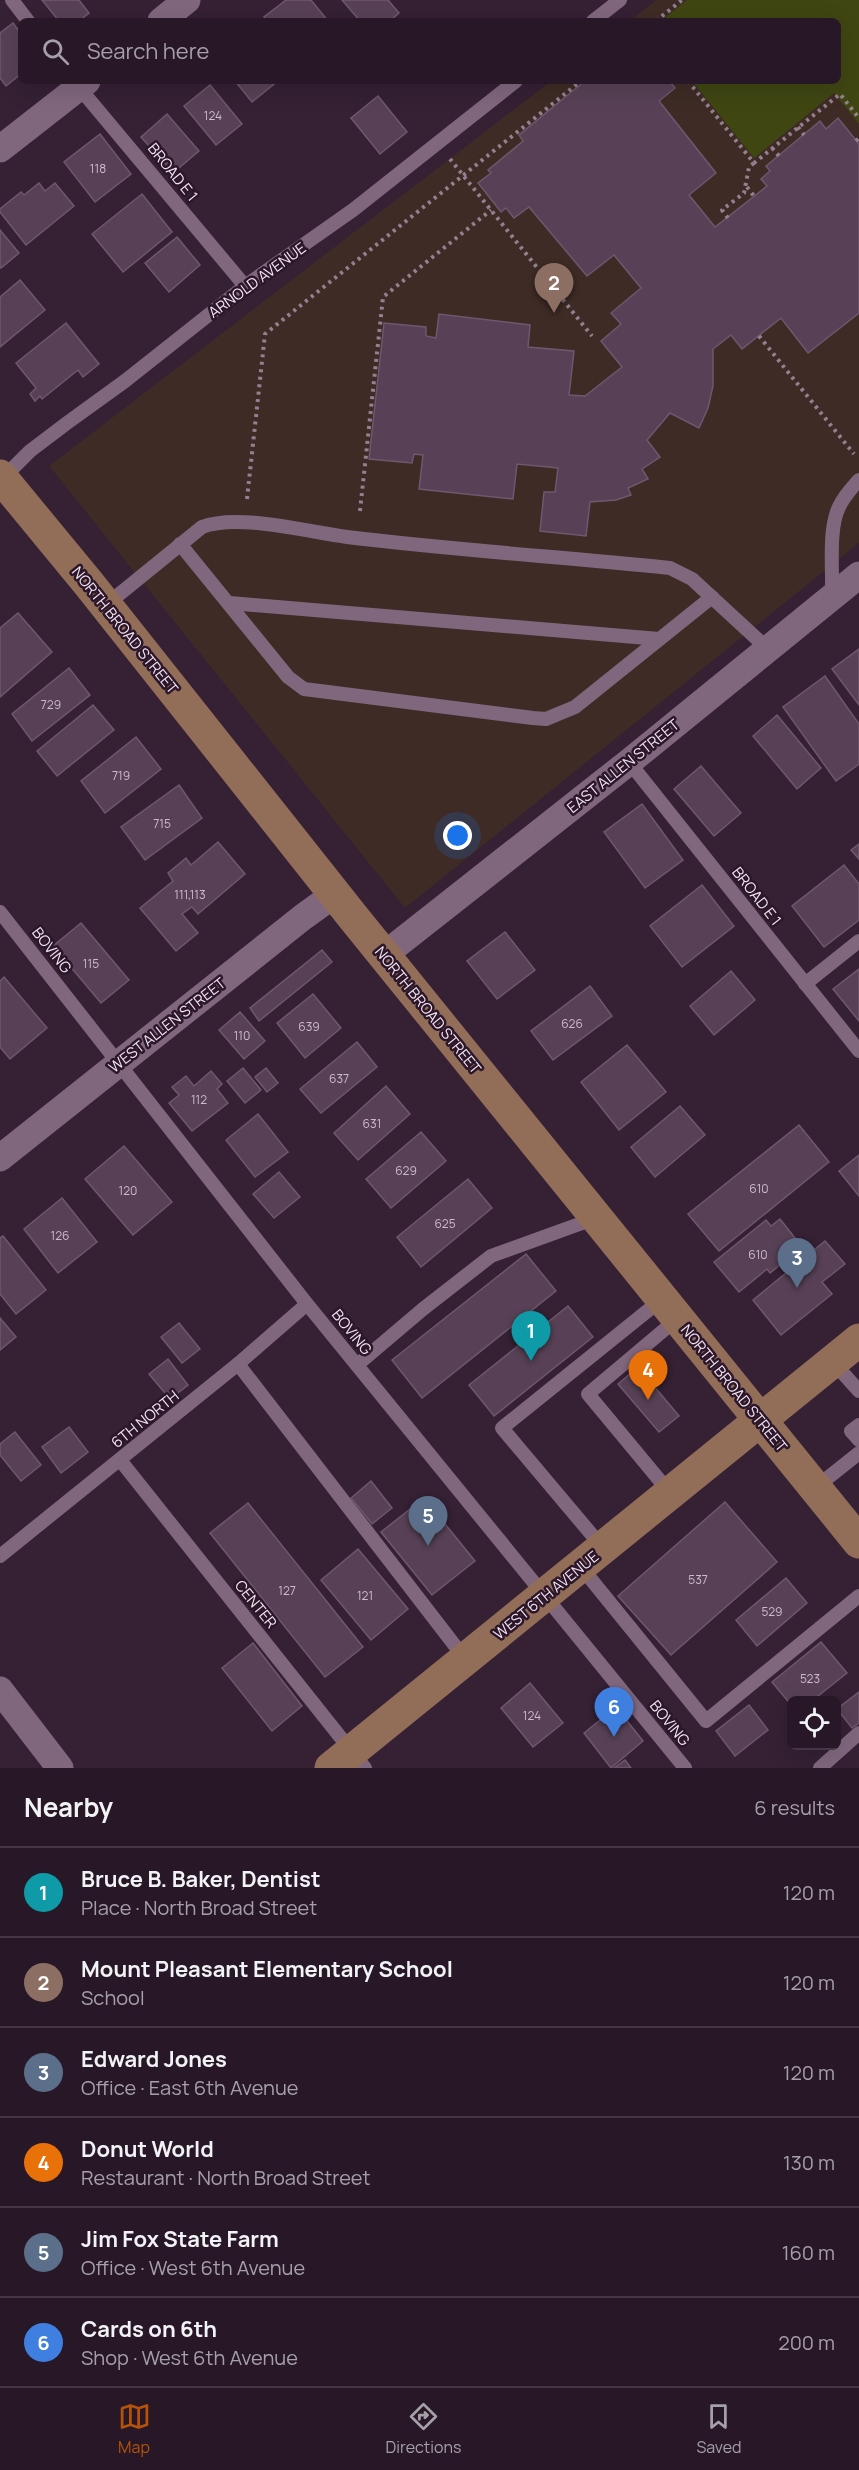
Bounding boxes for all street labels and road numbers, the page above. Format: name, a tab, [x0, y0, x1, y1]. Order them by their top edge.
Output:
street label: BROAD E 1	[143, 139, 203, 205]
street label: ARNOLD AVENUE	[204, 237, 310, 323]
street label: NORTH BROAD STREET	[67, 562, 183, 698]
street label: EAST ALLEN STREET	[562, 714, 684, 818]
street label: BROAD E 1	[727, 862, 787, 930]
street label: BOVING	[27, 923, 77, 978]
street label: NORTH BROAD STREET	[370, 942, 486, 1078]
street label: WEST ALLEN STREET	[104, 973, 230, 1077]
street label: BOVING	[327, 1305, 377, 1360]
street label: NORTH BROAD STREET	[676, 1320, 792, 1456]
street label: 6TH NORTH	[107, 1385, 183, 1453]
street label: WEST 6TH AVENUE	[489, 1546, 603, 1644]
street label: CENTER	[230, 1575, 282, 1633]
street label: BOVING	[645, 1696, 695, 1751]

